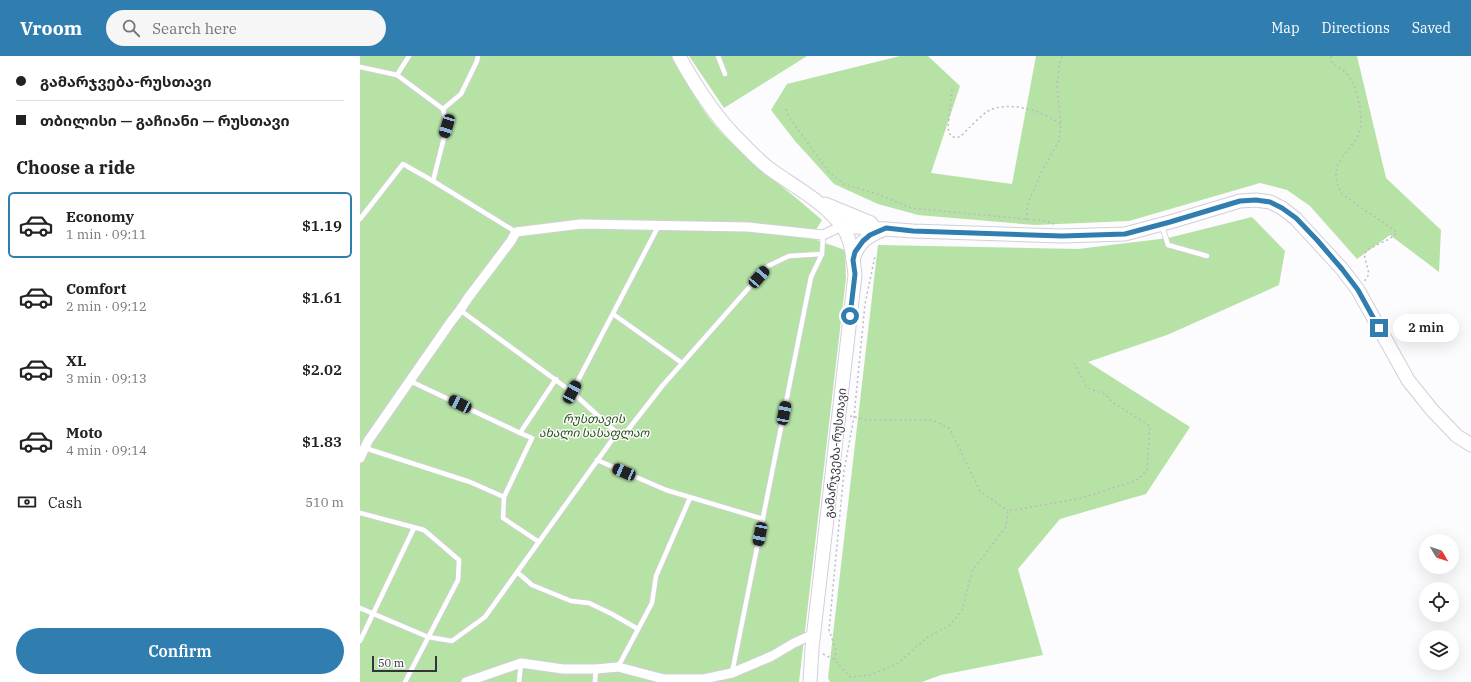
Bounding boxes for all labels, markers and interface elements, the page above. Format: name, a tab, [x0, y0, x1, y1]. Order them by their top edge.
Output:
search box	[106, 10, 386, 46]
text: Vroom	[20, 16, 82, 40]
icon: search	[120, 17, 142, 39]
text: Search here	[152, 19, 237, 38]
text: Map	[1271, 19, 1300, 37]
text: Directions	[1322, 19, 1390, 37]
text: Saved	[1412, 19, 1451, 37]
text: გამარჯვება-რუსთავი	[40, 72, 212, 91]
text: თბილისი — გაჩიანი — რუსთავი	[40, 111, 289, 130]
car	[438, 113, 456, 139]
text: Choose a ride	[16, 156, 135, 179]
icon: car	[18, 207, 54, 243]
text: Economy	[66, 207, 134, 226]
text: $1.19	[302, 216, 342, 235]
text: 1 min · 09:11	[66, 226, 147, 243]
car	[747, 264, 771, 290]
icon: car	[18, 279, 54, 315]
text: Comfort	[66, 279, 126, 298]
text: $1.61	[302, 288, 342, 307]
text: 2 min · 09:12	[66, 298, 147, 315]
route start	[841, 307, 859, 325]
callout: 2 min	[1393, 314, 1459, 342]
route end	[1370, 319, 1388, 337]
text: 2 min	[1408, 319, 1444, 336]
icon: car	[18, 351, 54, 387]
text: XL	[66, 351, 86, 370]
text: $2.02	[302, 360, 342, 379]
text: 3 min · 09:13	[66, 370, 147, 387]
car	[561, 379, 583, 405]
street label: გამარჯვება-რუსთავი	[821, 387, 849, 519]
car	[447, 393, 473, 415]
car	[776, 400, 792, 426]
park label: რუსთავის ახალი სასაფლაო	[539, 411, 650, 440]
icon: car	[18, 423, 54, 459]
text: Moto	[66, 423, 103, 442]
text: $1.83	[302, 432, 342, 451]
text: 4 min · 09:14	[66, 442, 147, 459]
car	[611, 462, 637, 482]
icon: cash	[16, 491, 38, 513]
text: Cash	[48, 493, 82, 512]
text: 510 m	[305, 494, 344, 511]
car	[752, 521, 768, 547]
north arrow	[1419, 534, 1459, 574]
map controls	[1419, 534, 1459, 670]
button: locate	[1419, 582, 1459, 622]
button: Confirm	[16, 628, 344, 674]
button: layers	[1419, 630, 1459, 670]
scale bar	[372, 654, 437, 673]
text: 50 m	[378, 656, 404, 670]

